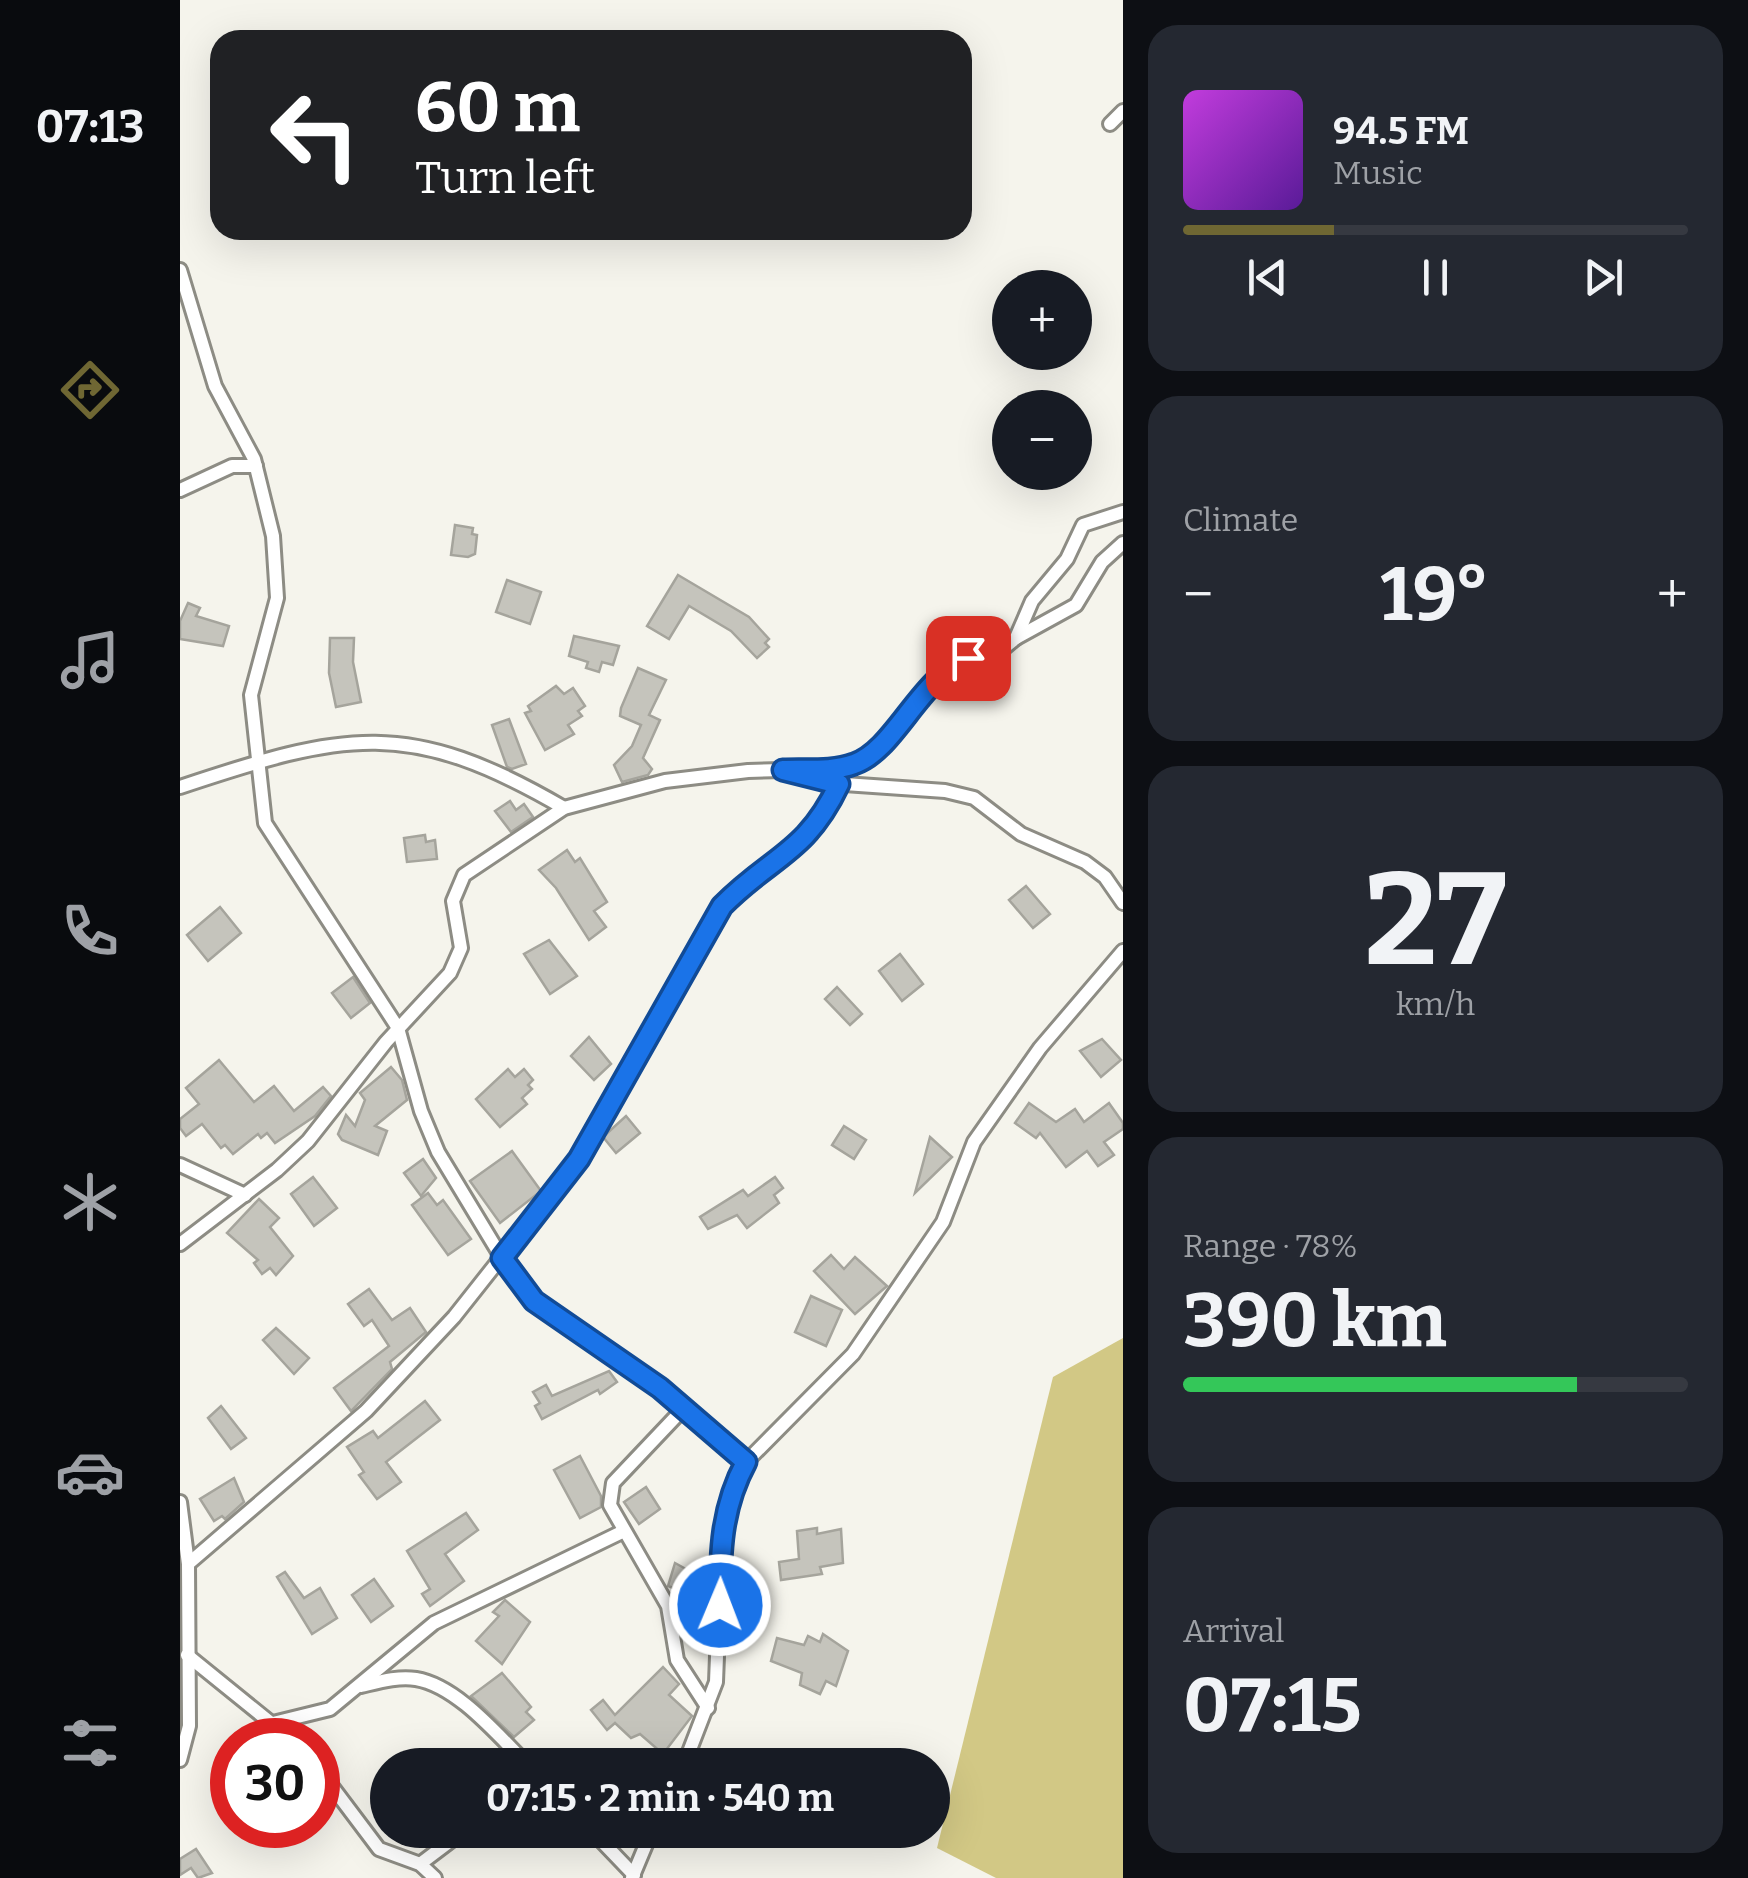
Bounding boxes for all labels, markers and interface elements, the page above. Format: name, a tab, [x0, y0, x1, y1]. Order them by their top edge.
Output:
text: 60 m	[415, 66, 580, 150]
icon: left	[250, 70, 380, 200]
text: 07:13	[36, 100, 144, 154]
text: 94.5 FM	[1333, 108, 1469, 154]
text: Turn left	[415, 151, 595, 205]
text: Music	[1333, 154, 1423, 192]
icon: previous	[1240, 250, 1295, 305]
icon: pause	[1408, 250, 1463, 305]
icon: next	[1576, 250, 1631, 305]
map controls	[992, 270, 1092, 490]
button: +	[992, 270, 1092, 370]
icon: directions	[55, 355, 125, 425]
button: −	[992, 390, 1092, 490]
text: Climate	[1183, 501, 1298, 539]
text: 19°	[1380, 550, 1490, 640]
text: −	[1183, 562, 1213, 628]
text: +	[1657, 562, 1688, 628]
pin	[926, 616, 1011, 701]
icon: music	[55, 625, 125, 695]
icon: arrive	[941, 631, 996, 686]
text: 27	[1364, 842, 1507, 998]
icon: phone	[55, 896, 125, 966]
text: km/h	[1396, 985, 1475, 1023]
icon: climate	[55, 1167, 125, 1237]
text: Range · 78%	[1183, 1227, 1358, 1265]
text: 390 km	[1183, 1276, 1447, 1366]
icon: car	[55, 1437, 125, 1507]
position arrow	[668, 1553, 772, 1657]
text: Arrival	[1183, 1612, 1284, 1650]
text: 07:15	[1183, 1661, 1362, 1751]
icon: filters	[55, 1708, 125, 1778]
speed limit sign: 30	[210, 1718, 340, 1848]
text: 07:15 · 2 min · 540 m	[486, 1775, 834, 1821]

